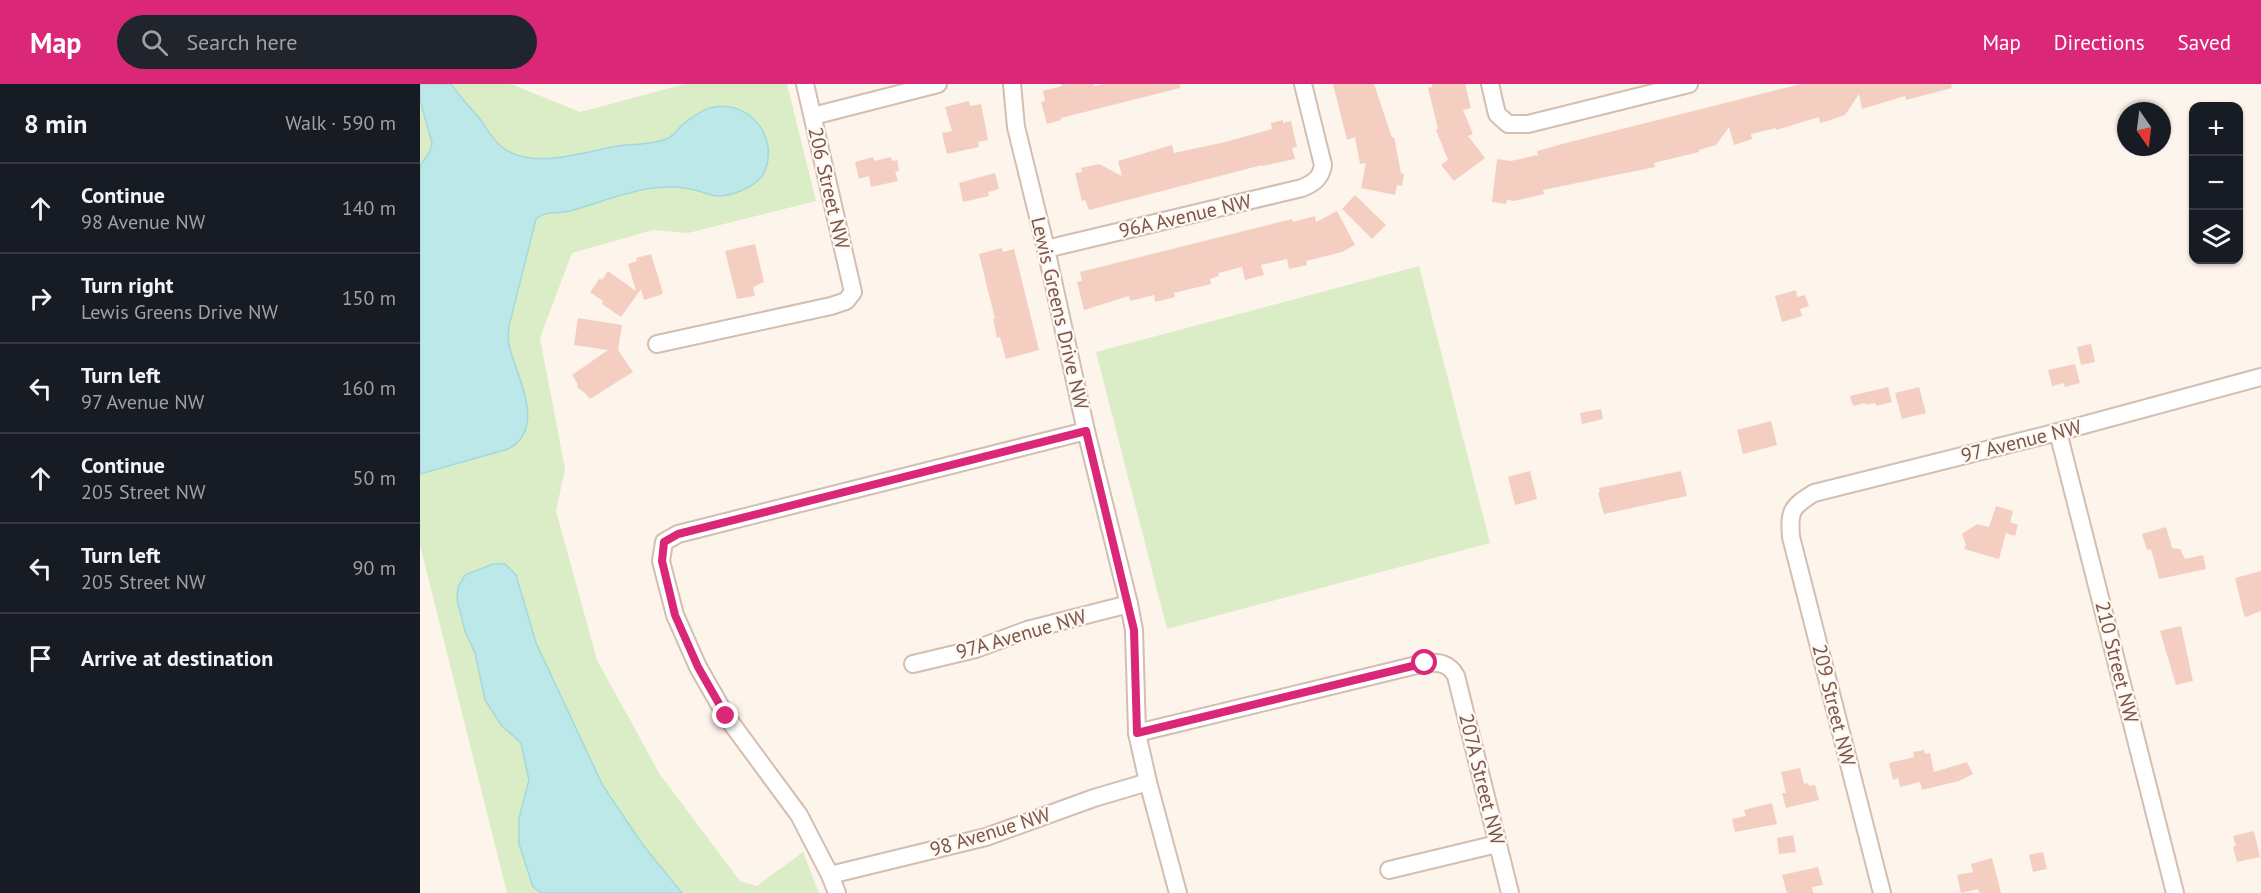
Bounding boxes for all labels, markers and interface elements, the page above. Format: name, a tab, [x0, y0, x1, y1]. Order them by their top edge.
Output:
search box	[117, 15, 537, 69]
text: Map	[30, 24, 81, 61]
icon: search	[138, 26, 171, 59]
text: Search here	[186, 28, 297, 56]
text: Map	[1982, 29, 2021, 56]
text: Directions	[2054, 29, 2145, 56]
text: Saved	[2178, 29, 2231, 56]
north arrow	[2117, 102, 2171, 156]
map controls	[2189, 102, 2243, 264]
button: +	[2189, 102, 2243, 156]
text: 8 min	[24, 107, 87, 140]
text: Walk · 590 m	[285, 110, 396, 136]
street label: 206 Street NW	[802, 124, 856, 252]
button: −	[2189, 156, 2243, 210]
text: Continue	[81, 181, 165, 209]
street label: 96A Avenue NW	[1116, 188, 1254, 244]
icon: ahead	[24, 192, 57, 225]
text: 140 m	[342, 195, 396, 221]
text: 98 Avenue NW	[81, 209, 205, 235]
button: layers	[2189, 210, 2243, 264]
street label: Lewis Greens Drive NW	[1025, 214, 1095, 412]
text: Turn right	[81, 271, 173, 299]
icon: right	[24, 282, 57, 315]
text: 150 m	[342, 285, 396, 311]
text: Lewis Greens Drive NW	[81, 299, 278, 325]
text: Turn left	[81, 361, 161, 389]
icon: left	[24, 372, 57, 405]
text: 160 m	[342, 375, 396, 401]
text: 97 Avenue NW	[81, 389, 204, 415]
street label: 97 Avenue NW	[1958, 413, 2084, 469]
text: Continue	[81, 451, 165, 479]
icon: ahead	[24, 462, 57, 495]
text: 50 m	[353, 465, 396, 491]
text: 205 Street NW	[81, 479, 205, 505]
text: Turn left	[81, 541, 161, 569]
icon: left	[24, 552, 57, 585]
text: 90 m	[353, 555, 396, 581]
text: 205 Street NW	[81, 569, 205, 595]
street label: 210 Street NW	[2089, 598, 2145, 726]
street label: 97A Avenue NW	[953, 603, 1089, 665]
street label: 209 Street NW	[1806, 641, 1862, 769]
icon: arrive	[24, 642, 57, 675]
text: Arrive at destination	[81, 644, 273, 672]
route start	[1411, 649, 1437, 675]
route end	[712, 702, 738, 728]
street label: 207A Street NW	[1453, 711, 1511, 848]
street label: 98 Avenue NW	[927, 801, 1054, 863]

